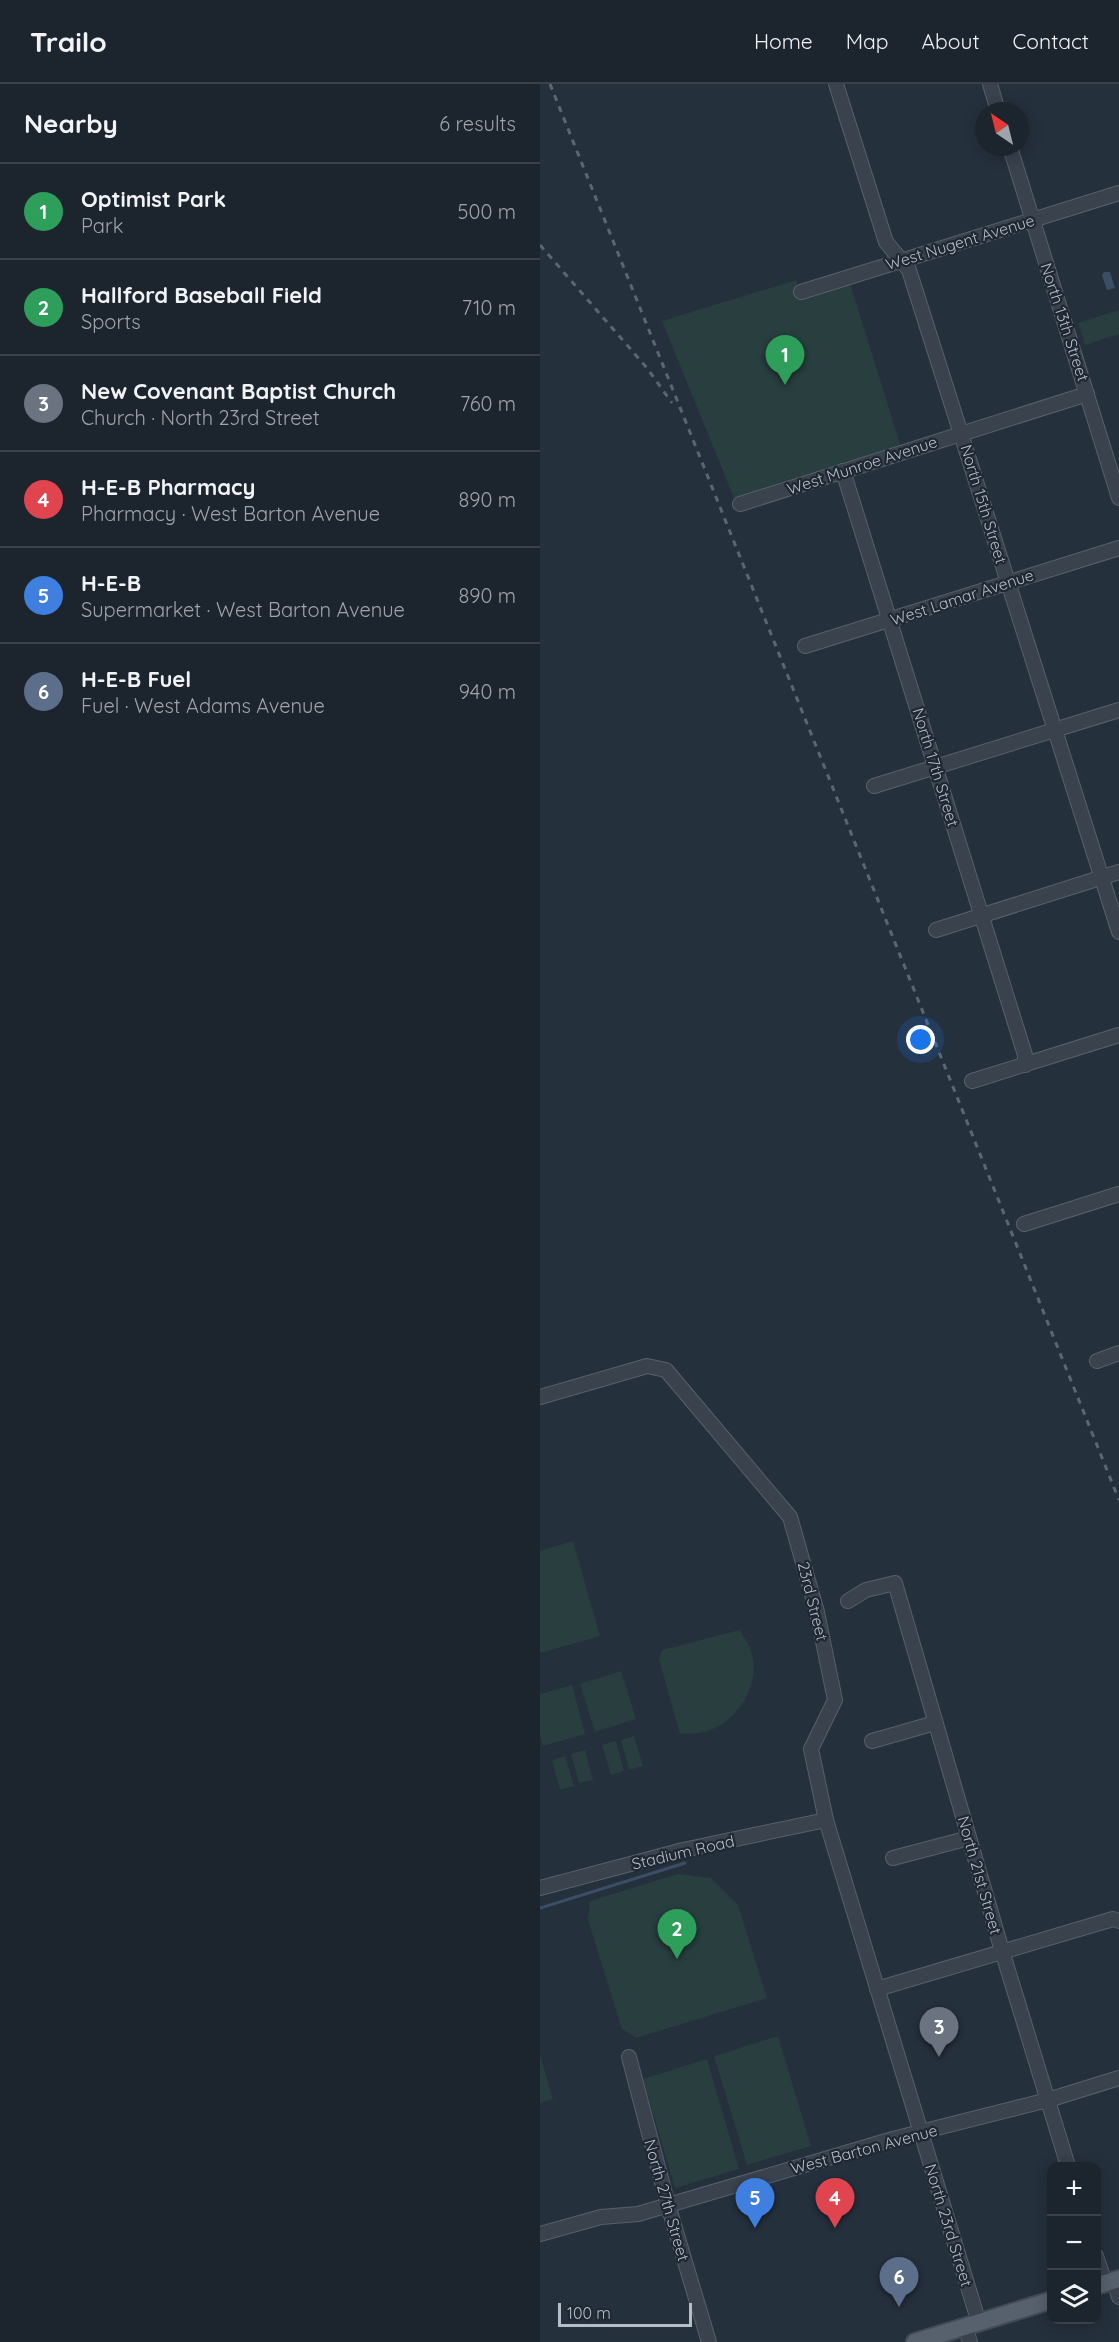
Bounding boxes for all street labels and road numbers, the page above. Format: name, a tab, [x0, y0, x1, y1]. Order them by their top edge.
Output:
street label: West Nugent Avenue	[883, 210, 1037, 274]
street label: North 13th Street	[1036, 260, 1094, 384]
street label: West Munroe Avenue	[784, 431, 940, 499]
street label: North 15th Street	[956, 442, 1012, 566]
street label: West Lamar Avenue	[888, 564, 1036, 630]
street label: North 17th Street	[908, 705, 964, 829]
street label: 23rd Street	[794, 1559, 832, 1643]
street label: North 21st Street	[954, 1814, 1006, 1936]
street label: Stadium Road	[630, 1830, 736, 1874]
street label: West Barton Avenue	[788, 2120, 940, 2178]
street label: North 27th Street	[640, 2137, 694, 2263]
street label: North 23rd Street	[921, 2161, 977, 2289]

